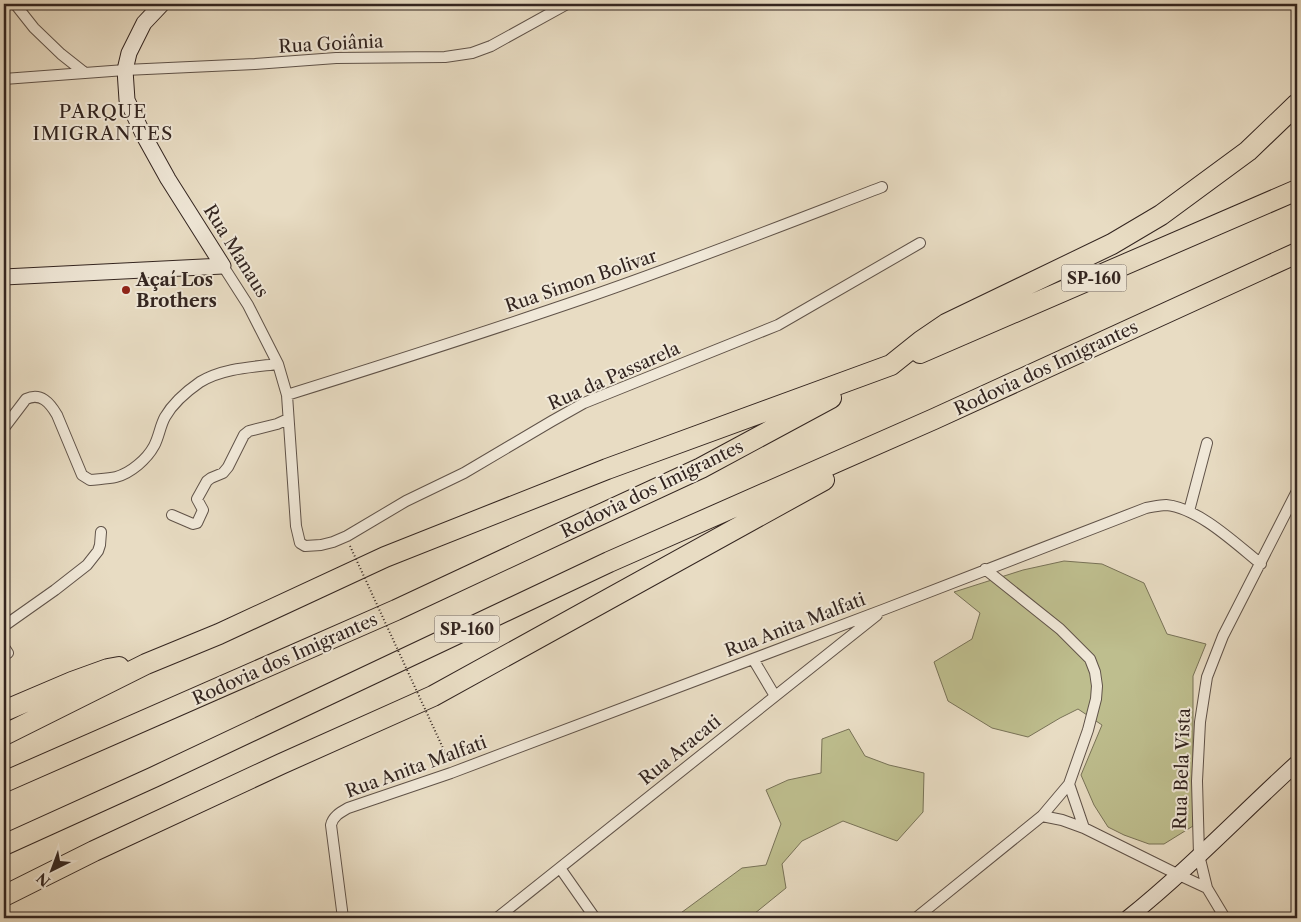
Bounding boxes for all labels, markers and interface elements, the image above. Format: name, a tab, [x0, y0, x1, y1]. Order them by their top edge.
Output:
street label: Rua Goiânia	[278, 30, 385, 58]
district label: PARQUE IMIGRANTES	[33, 100, 173, 145]
street label: Rua Manaus	[199, 200, 273, 302]
street label: Rua Simon Bolivar	[502, 245, 660, 317]
road number: SP-160	[1062, 264, 1126, 292]
place label: Açaí Los Brothers	[135, 269, 217, 312]
marker: Açaí Los Brothers	[120, 284, 132, 296]
street label: Rodovia dos Imigrantes	[950, 316, 1142, 420]
street label: Rua da Passarela	[545, 337, 684, 415]
street label: Rodovia dos Imigrantes	[557, 435, 747, 543]
street label: Rua Anita Malfati	[722, 588, 869, 662]
street label: Rodovia dos Imigrantes	[189, 608, 381, 710]
road number: SP-160	[434, 616, 500, 642]
street label: Rua Bela Vista	[1169, 707, 1195, 830]
street label: Rua Aracati	[635, 710, 726, 790]
street label: Rua Anita Malfati	[342, 731, 490, 803]
north arrow	[28, 844, 78, 894]
text: N	[33, 869, 54, 890]

